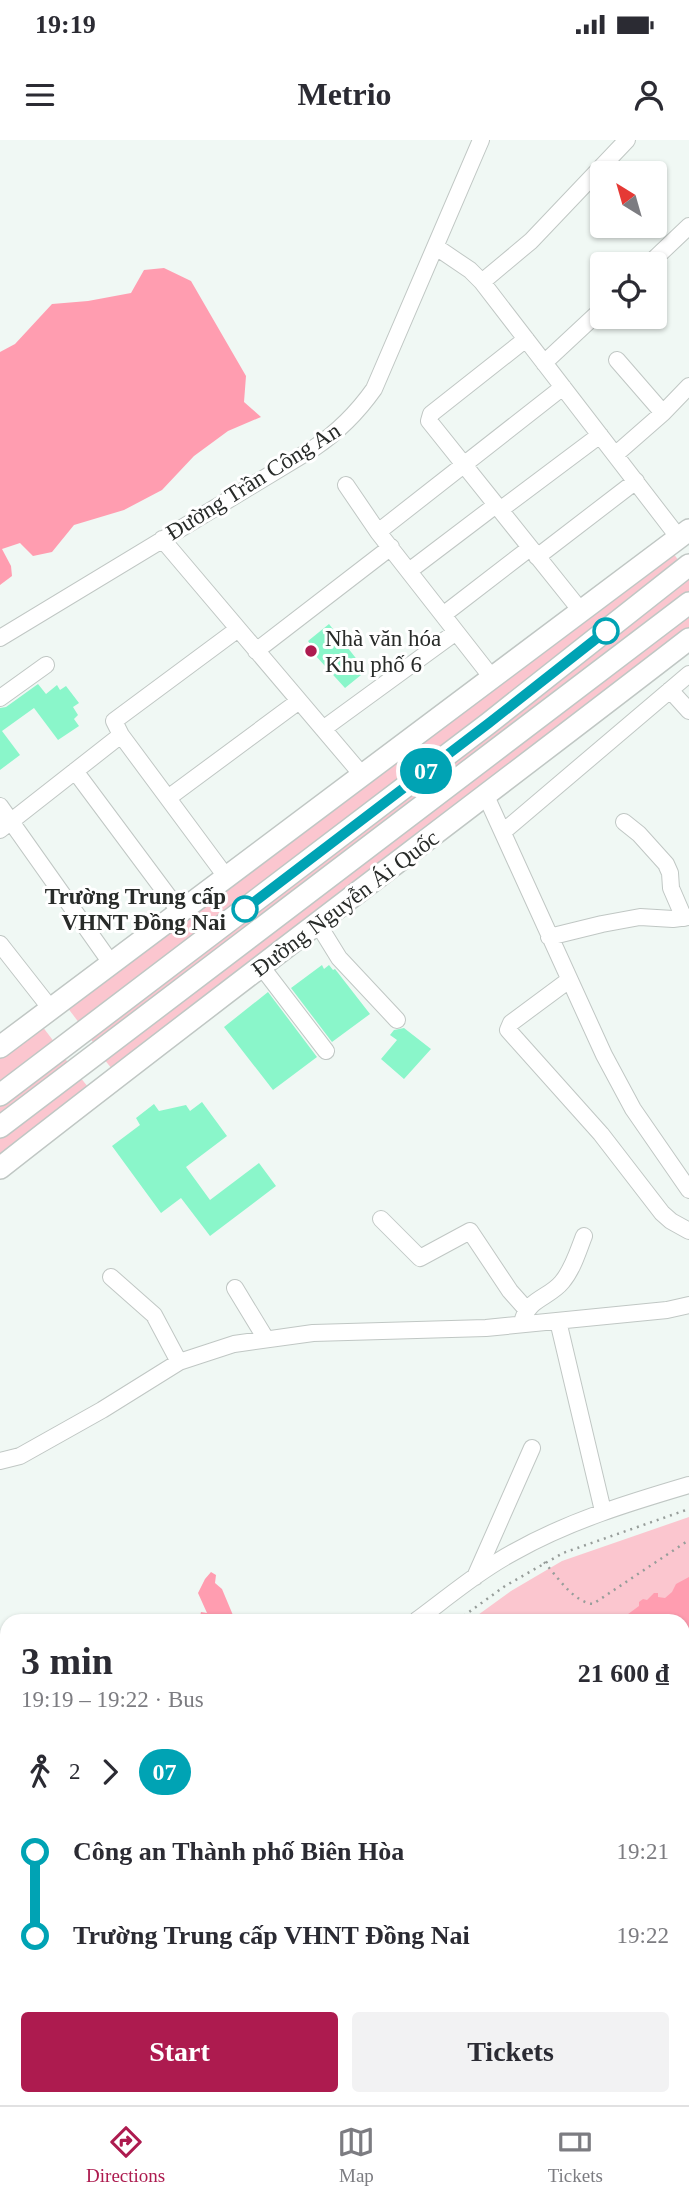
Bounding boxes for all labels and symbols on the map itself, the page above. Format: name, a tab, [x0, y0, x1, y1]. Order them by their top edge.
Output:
north arrow	[590, 161, 667, 238]
street label: Đường Trần Công An	[162, 417, 345, 545]
unlabelled marker	[593, 618, 619, 644]
place label: Nhà văn hóa Khu phố 6	[325, 626, 441, 677]
marker: Nhà văn hóa Khu phố 6	[303, 643, 319, 659]
line badge: 07	[394, 748, 458, 794]
street label: Đường Nguyễn Ái Quốc	[247, 825, 444, 982]
place label: Trường Trung cấp VHNT Đồng Nai	[45, 884, 227, 935]
marker: Trường Trung cấp VHNT Đồng Nai	[232, 896, 258, 922]

